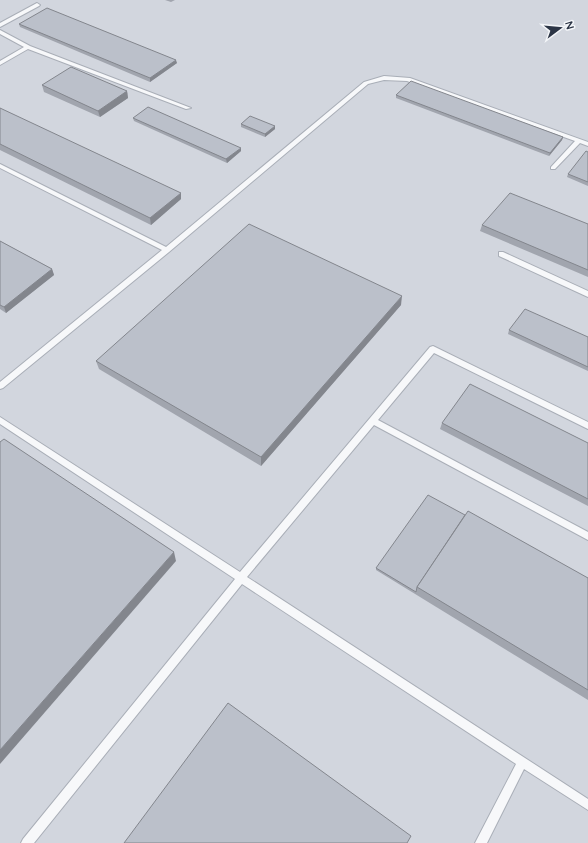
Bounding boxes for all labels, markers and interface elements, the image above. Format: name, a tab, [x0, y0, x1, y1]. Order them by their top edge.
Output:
north arrow	[540, 8, 580, 48]
text: N	[562, 19, 577, 31]

